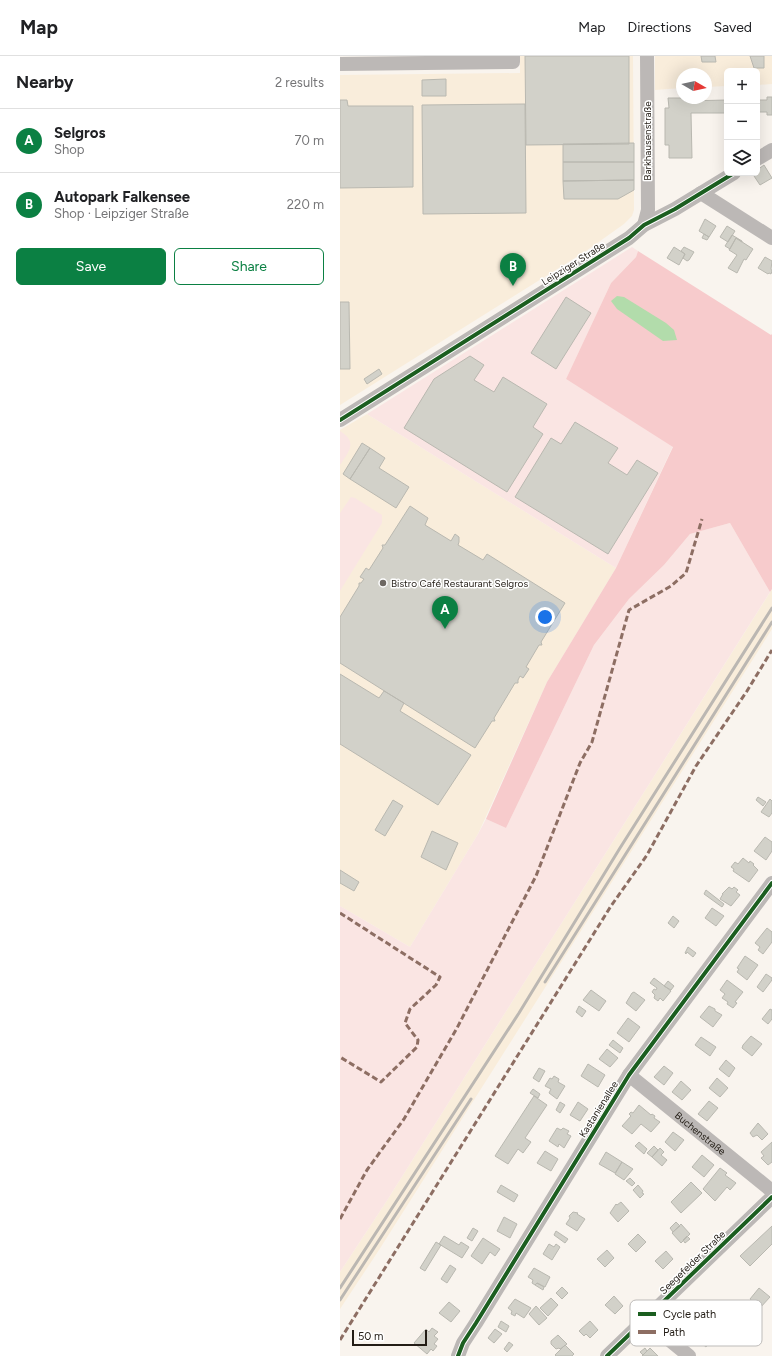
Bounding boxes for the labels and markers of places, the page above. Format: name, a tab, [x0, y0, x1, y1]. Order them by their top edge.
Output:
pin: B	[500, 253, 526, 286]
place label: Bistro Café Restaurant Selgros	[391, 577, 528, 590]
marker: Bistro Café Restaurant Selgros	[378, 578, 388, 588]
pin: A	[432, 596, 458, 629]

